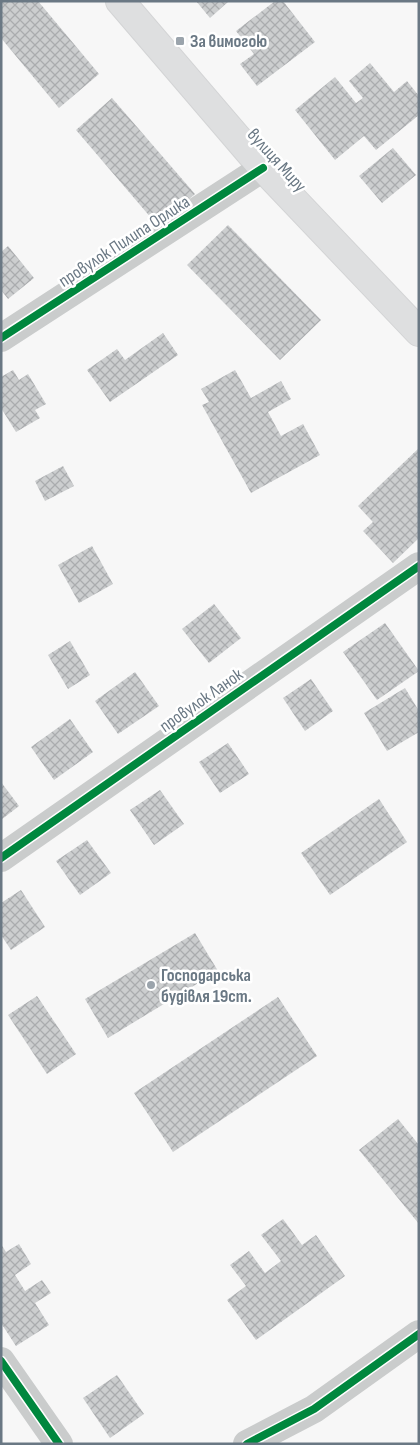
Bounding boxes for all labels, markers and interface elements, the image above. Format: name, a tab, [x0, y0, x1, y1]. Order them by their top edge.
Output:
place label: За вимогою	[190, 31, 267, 52]
marker: За вимогою	[174, 35, 186, 47]
street label: вулиця Миру	[243, 124, 311, 196]
street label: провулок Пилипа Орлика	[55, 191, 194, 292]
street label: провулок Ланок	[156, 664, 247, 737]
place label: Господарська будівля 19ст.	[161, 965, 252, 1007]
marker: Господарська будівля 19ст.	[145, 979, 157, 991]

